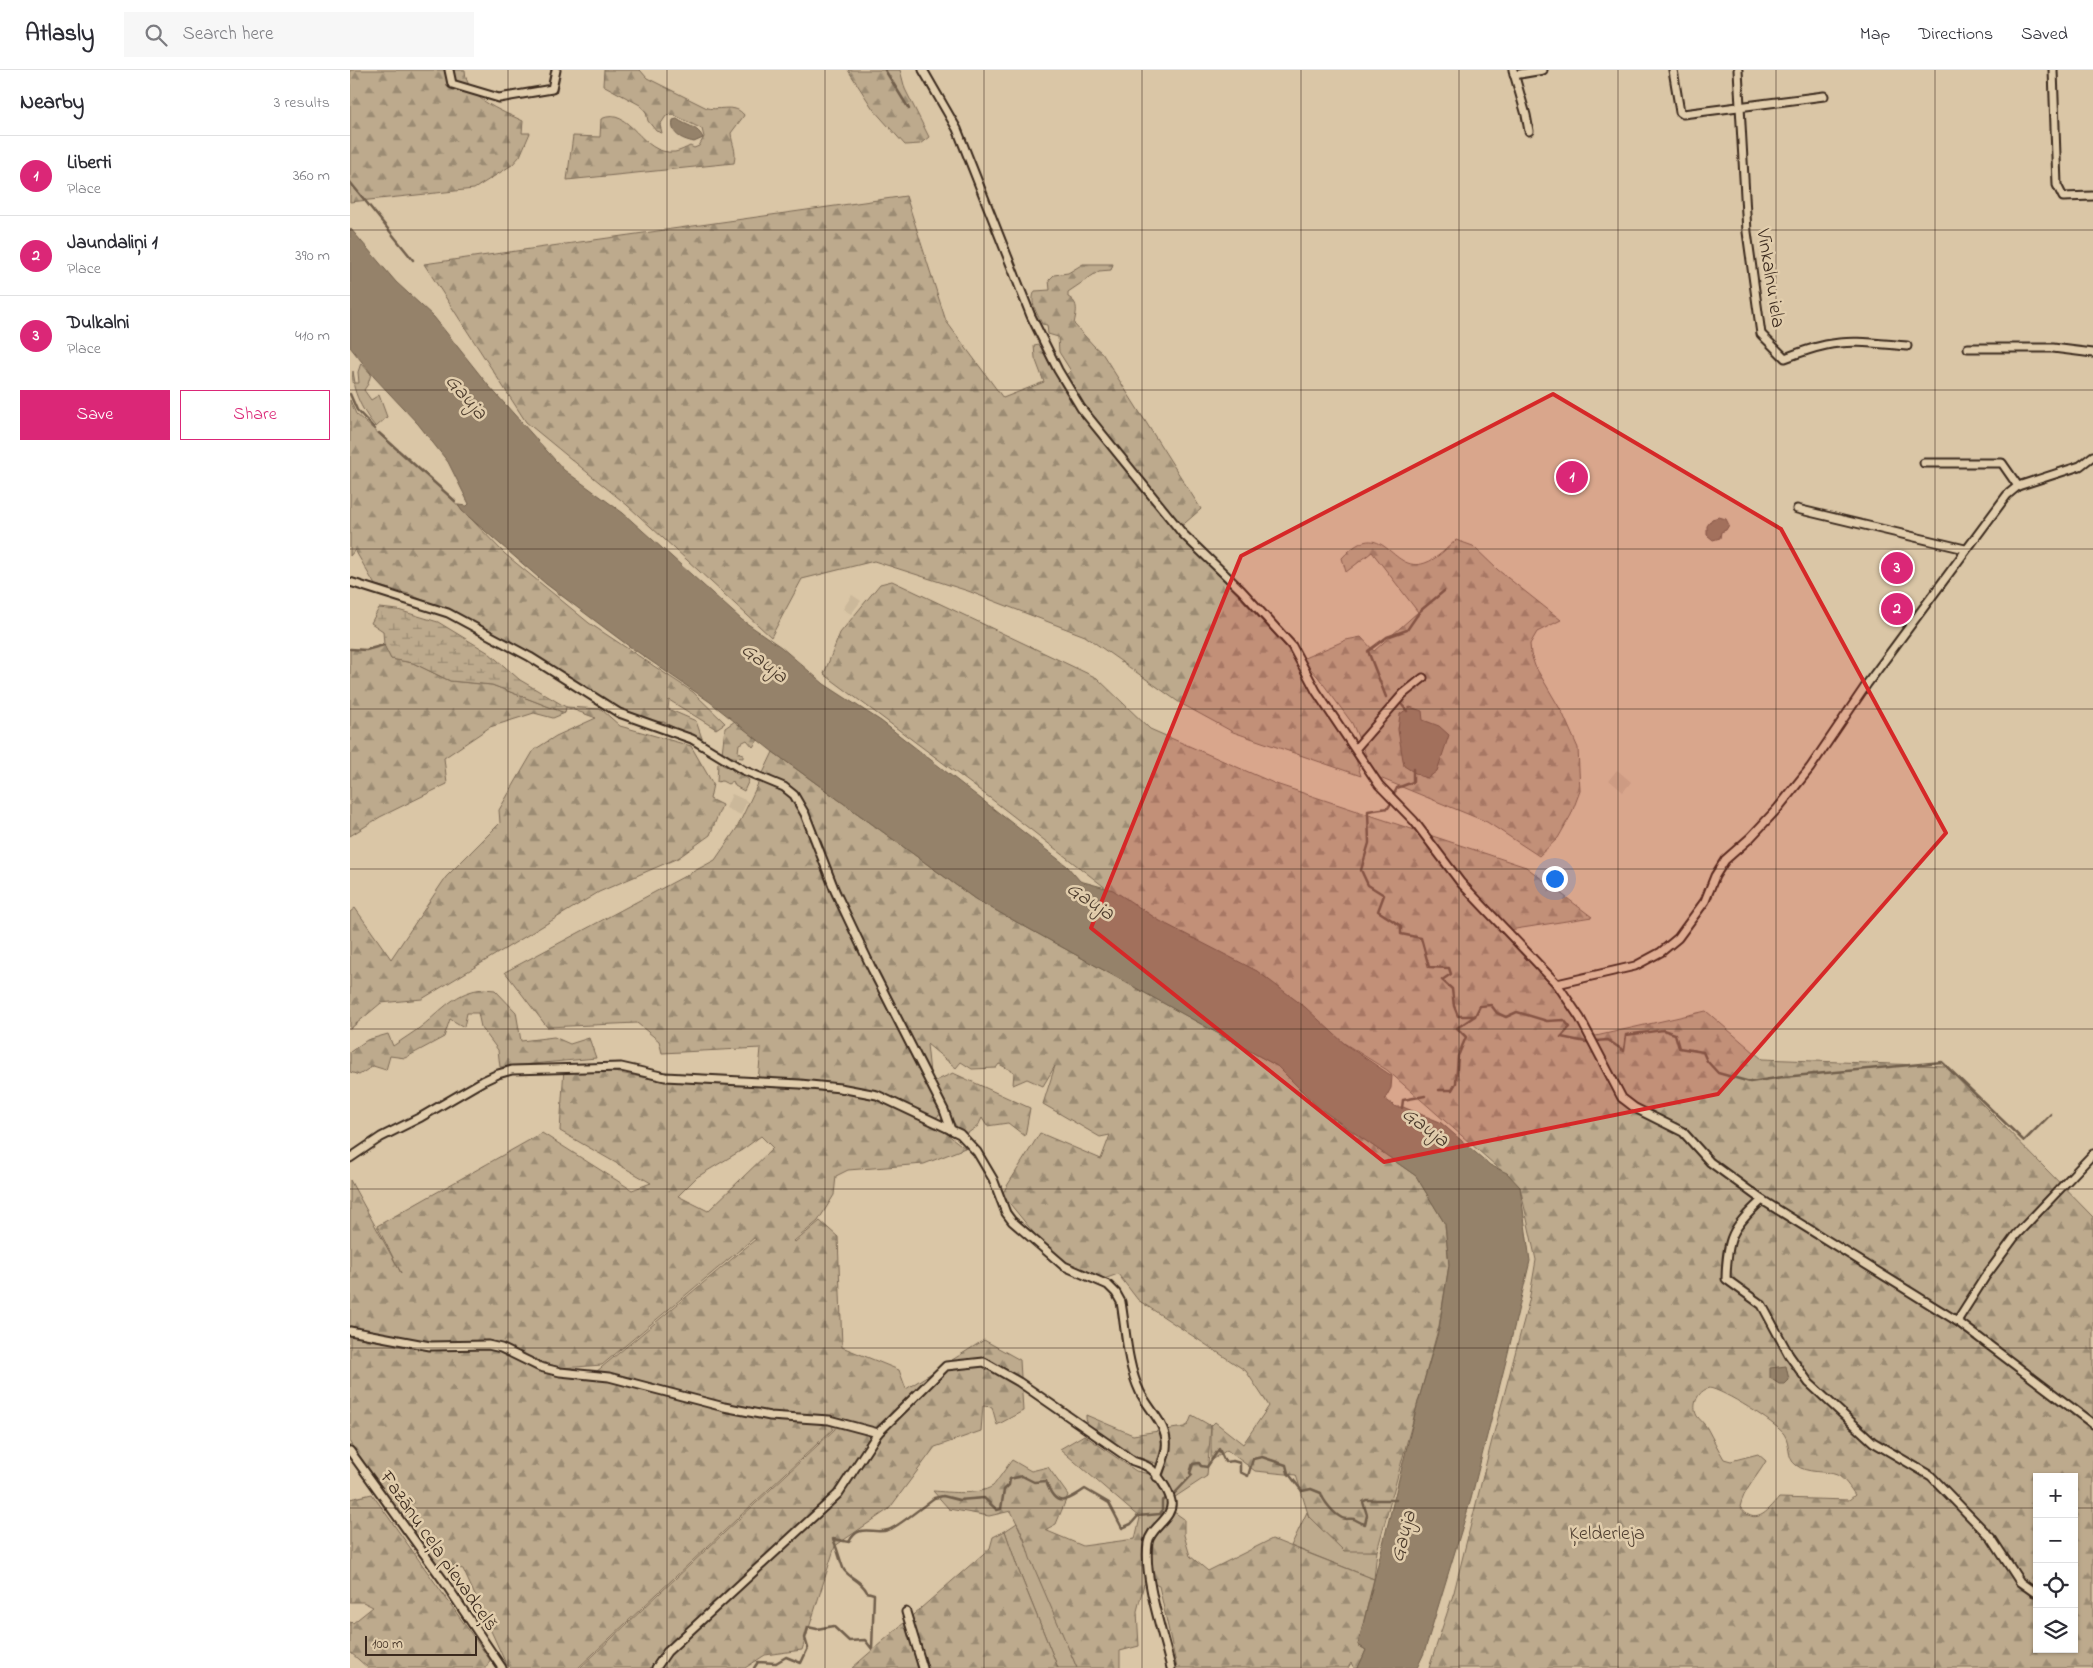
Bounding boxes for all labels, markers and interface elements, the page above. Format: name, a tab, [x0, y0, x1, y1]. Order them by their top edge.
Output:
search box	[124, 12, 474, 57]
text: Atlasly	[25, 17, 94, 52]
icon: search	[142, 21, 170, 49]
text: Search here	[182, 21, 273, 48]
text: Map	[1860, 22, 1890, 48]
text: Directions	[1918, 22, 1993, 48]
text: Saved	[2021, 22, 2068, 48]
text: Nearby	[20, 88, 84, 118]
text: 3 results	[274, 91, 330, 115]
text: Liberti	[67, 150, 112, 177]
text: 1	[33, 164, 39, 188]
text: 360 m	[293, 164, 330, 188]
text: Place	[67, 177, 101, 201]
street label: Vīnkalnu iela	[1747, 226, 1792, 330]
text: Jaundaliņi 1	[67, 230, 158, 257]
text: 2	[32, 244, 40, 268]
text: 390 m	[295, 244, 330, 268]
text: Place	[67, 257, 101, 281]
text: Dulkalni	[67, 310, 130, 337]
text: 3	[33, 324, 39, 348]
text: 410 m	[295, 324, 330, 348]
text: Place	[67, 337, 101, 361]
water label: Gauja	[437, 368, 494, 427]
button: Save	[20, 390, 170, 440]
button: Share	[180, 390, 330, 440]
pin: 1	[1556, 458, 1588, 496]
pin: 3	[1881, 549, 1913, 587]
pin: 2	[1881, 590, 1913, 628]
water label: Gauja	[734, 636, 794, 692]
your location	[1542, 866, 1568, 892]
water label: Gauja	[1060, 875, 1120, 929]
water label: Gauja	[1395, 1100, 1455, 1156]
street label: Fazānu ceļa pievadceļš	[371, 1464, 504, 1638]
map controls	[2033, 1473, 2078, 1653]
button: +	[2033, 1473, 2078, 1518]
water label: Gauja	[1383, 1507, 1425, 1566]
button: −	[2033, 1518, 2078, 1563]
park label: Ķelderleja	[1569, 1520, 1645, 1549]
button: locate	[2033, 1563, 2078, 1608]
button: layers	[2033, 1608, 2078, 1653]
scale bar	[365, 1633, 478, 1656]
text: 100 m	[372, 1634, 403, 1655]

